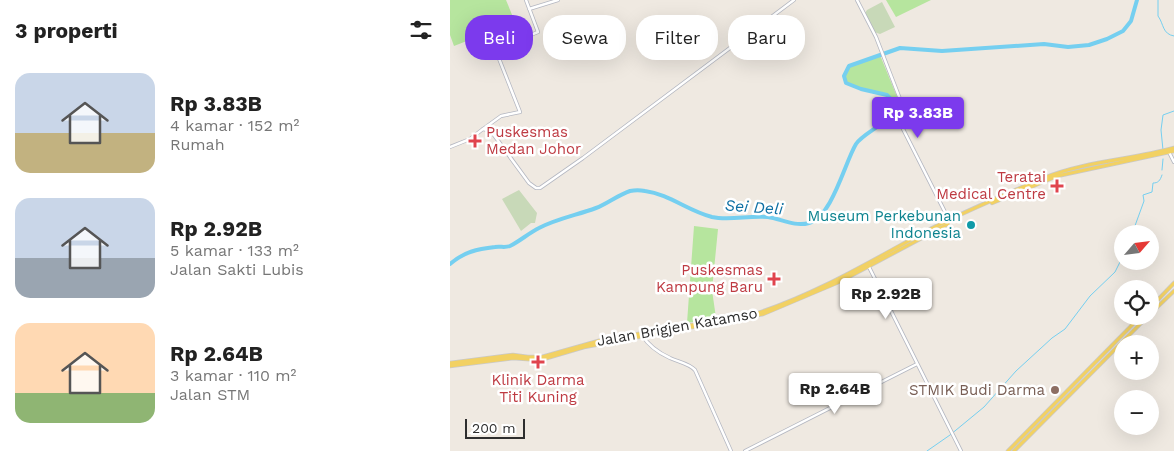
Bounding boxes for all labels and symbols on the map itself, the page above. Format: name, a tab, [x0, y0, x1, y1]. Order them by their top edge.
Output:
pin: Rp 3.83B	[866, 96, 970, 139]
place label: Puskesmas Medan Johor	[486, 123, 581, 158]
marker: Puskesmas Medan Johor	[468, 134, 482, 148]
place label: Teratai Medical Centre	[936, 168, 1046, 203]
marker: Teratai Medical Centre	[1050, 179, 1064, 193]
water label: Sei Deli	[724, 195, 785, 219]
place label: Museum Perkebunan Indonesia	[807, 207, 961, 242]
marker: Museum Perkebunan Indonesia	[965, 219, 977, 231]
north arrow	[1114, 225, 1159, 270]
place label: Puskesmas Kampung Baru	[656, 261, 763, 296]
marker: Puskesmas Kampung Baru	[767, 272, 781, 286]
pin: Rp 2.92B	[834, 278, 938, 320]
street label: Jalan Brigjen Katamso	[595, 304, 759, 350]
marker: Klinik Darma Titi Kuning	[531, 355, 545, 369]
place label: Klinik Darma Titi Kuning	[491, 371, 585, 406]
pin: Rp 2.64B	[783, 372, 887, 415]
place label: STMIK Budi Darma	[909, 381, 1046, 399]
marker: STMIK Budi Darma	[1049, 384, 1061, 396]
scale bar	[465, 416, 525, 439]

